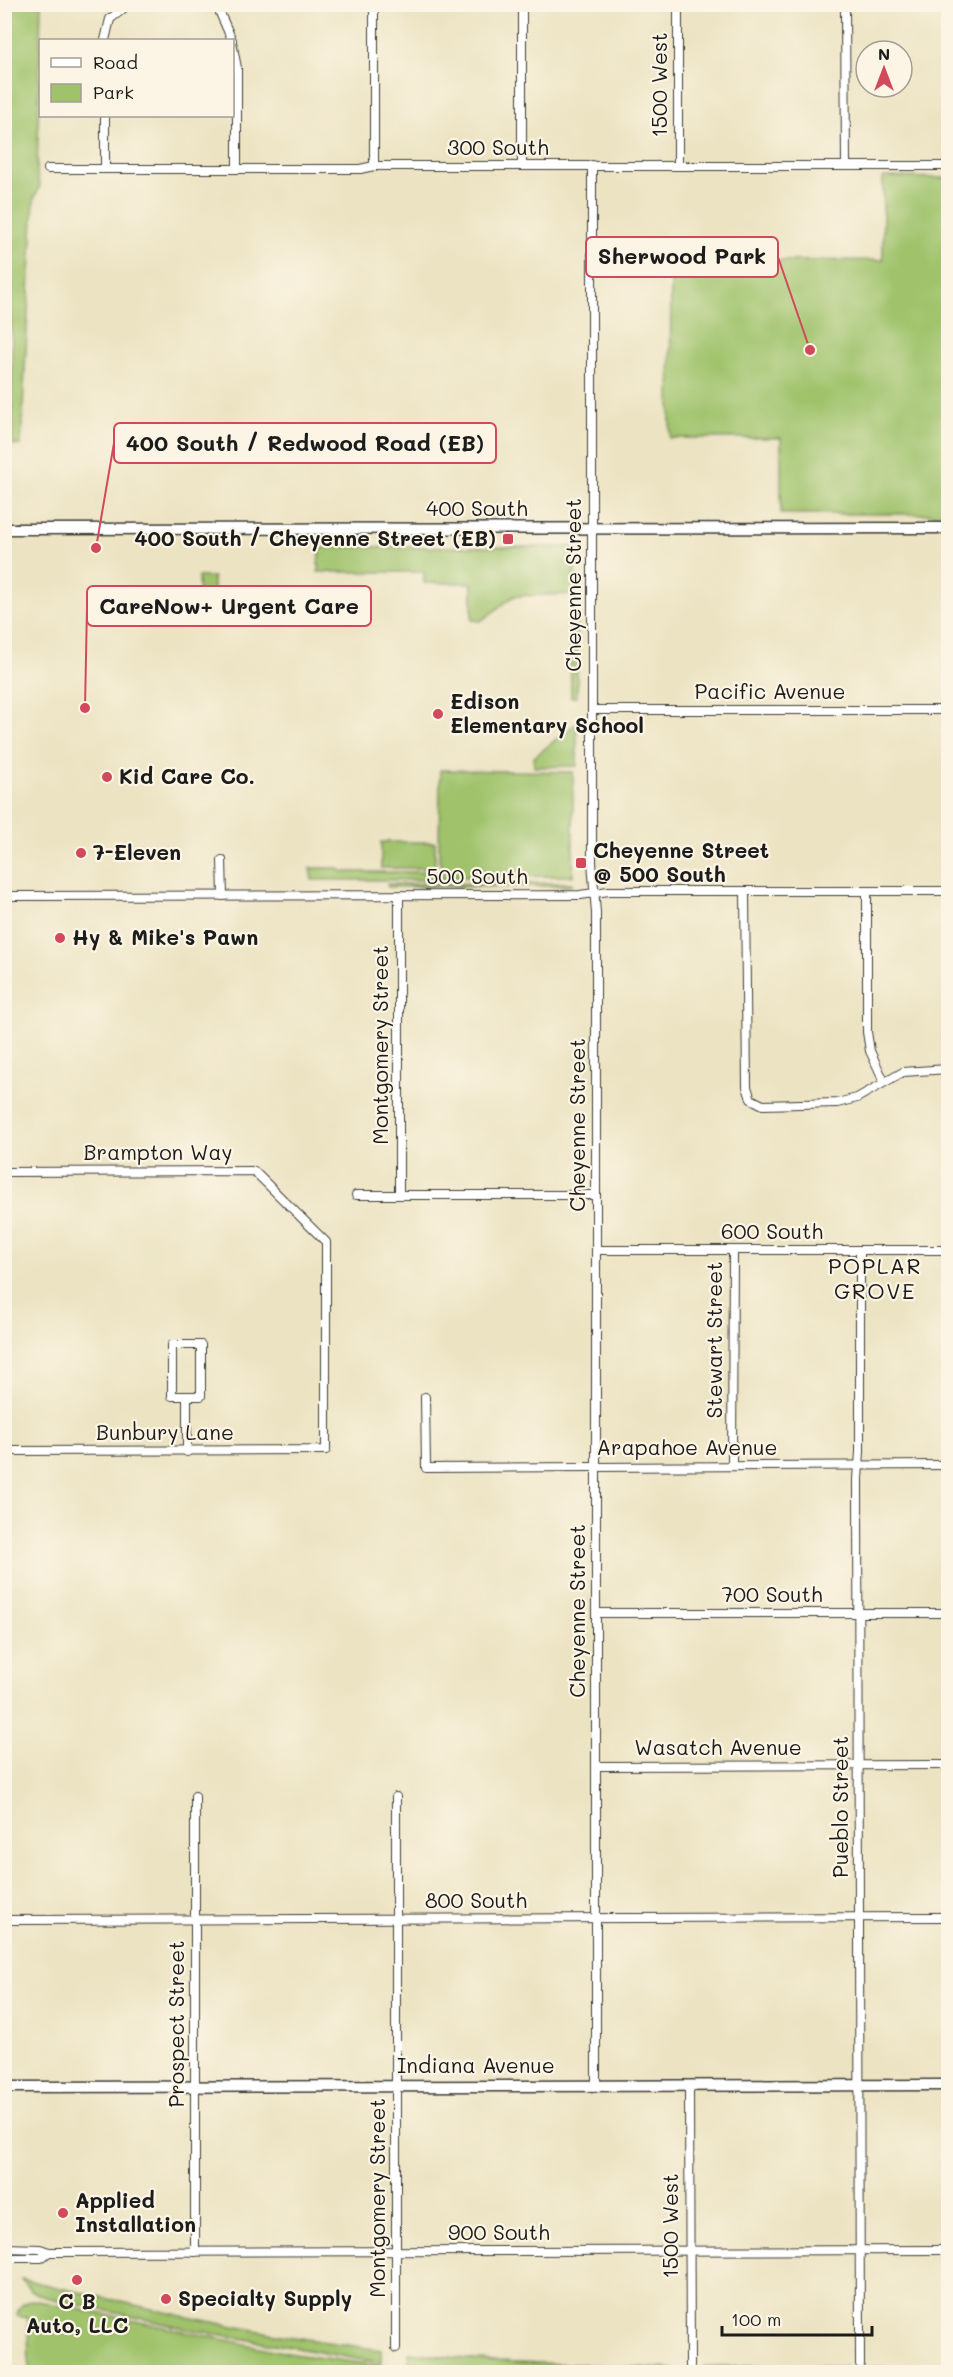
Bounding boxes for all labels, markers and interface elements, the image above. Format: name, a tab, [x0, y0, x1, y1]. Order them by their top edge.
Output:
street label: 1500 West	[645, 32, 672, 138]
legend	[39, 39, 234, 117]
north arrow	[854, 39, 914, 99]
text: N	[878, 43, 890, 64]
text: Road	[93, 50, 138, 74]
text: Park	[93, 80, 134, 104]
street label: 300 South	[447, 133, 549, 160]
callout: Sherwood Park	[586, 237, 778, 277]
text: Sherwood Park	[598, 241, 766, 270]
callout: 400 South / Redwood Road (EB)	[114, 423, 496, 463]
text: 400 South / Redwood Road (EB)	[126, 428, 484, 457]
street label: 400 South	[426, 494, 528, 521]
street label: Cheyenne Street	[559, 498, 586, 672]
place label: 400 South / Cheyenne Street (EB)	[134, 524, 496, 552]
marker: 400 South / Cheyenne Street (EB)	[501, 532, 515, 546]
callout: CareNow+ Urgent Care	[87, 586, 371, 626]
text: CareNow+ Urgent Care	[99, 591, 359, 620]
street label: Pacific Avenue	[694, 677, 846, 704]
place label: Edison Elementary School	[450, 687, 644, 739]
marker: Edison Elementary School	[431, 707, 445, 721]
place label: Kid Care Co.	[119, 762, 255, 789]
marker: Kid Care Co.	[100, 770, 114, 784]
place label: Cheyenne Street @ 500 South	[593, 836, 769, 887]
place label: 7-Eleven	[93, 838, 181, 865]
marker: 7-Eleven	[74, 846, 88, 860]
marker: Cheyenne Street @ 500 South	[574, 856, 588, 870]
street label: 500 South	[426, 862, 528, 889]
place label: Hy & Mike's Pawn	[72, 923, 258, 951]
marker: Hy & Mike's Pawn	[53, 931, 67, 945]
street label: Montgomery Street	[366, 945, 393, 1145]
street label: Cheyenne Street	[563, 1038, 590, 1212]
street label: Brampton Way	[84, 1138, 232, 1165]
street label: 600 South	[721, 1217, 823, 1244]
district label: POPLAR GROVE	[828, 1251, 922, 1305]
street label: Stewart Street	[700, 1262, 727, 1418]
street label: Bunbury Lane	[96, 1418, 234, 1445]
street label: Arapahoe Avenue	[597, 1433, 777, 1460]
street label: Cheyenne Street	[563, 1524, 590, 1698]
street label: 700 South	[721, 1580, 823, 1607]
street label: Wasatch Avenue	[634, 1733, 802, 1760]
street label: Pueblo Street	[826, 1736, 853, 1878]
street label: 800 South	[425, 1886, 527, 1913]
street label: Prospect Street	[162, 1940, 189, 2108]
street label: Indiana Avenue	[397, 2051, 555, 2078]
street label: Montgomery Street	[363, 2098, 390, 2298]
street label: 1500 West	[656, 2173, 683, 2279]
place label: Applied Installation	[75, 2186, 196, 2237]
marker: Applied Installation	[56, 2206, 70, 2220]
street label: 900 South	[448, 2218, 550, 2245]
marker: C B Auto, LLC	[70, 2273, 84, 2287]
place label: Specialty Supply	[178, 2284, 352, 2312]
place label: C B Auto, LLC	[26, 2287, 128, 2338]
marker: Specialty Supply	[159, 2292, 173, 2306]
scale bar	[722, 2299, 872, 2337]
text: 100 m	[731, 2307, 781, 2331]

